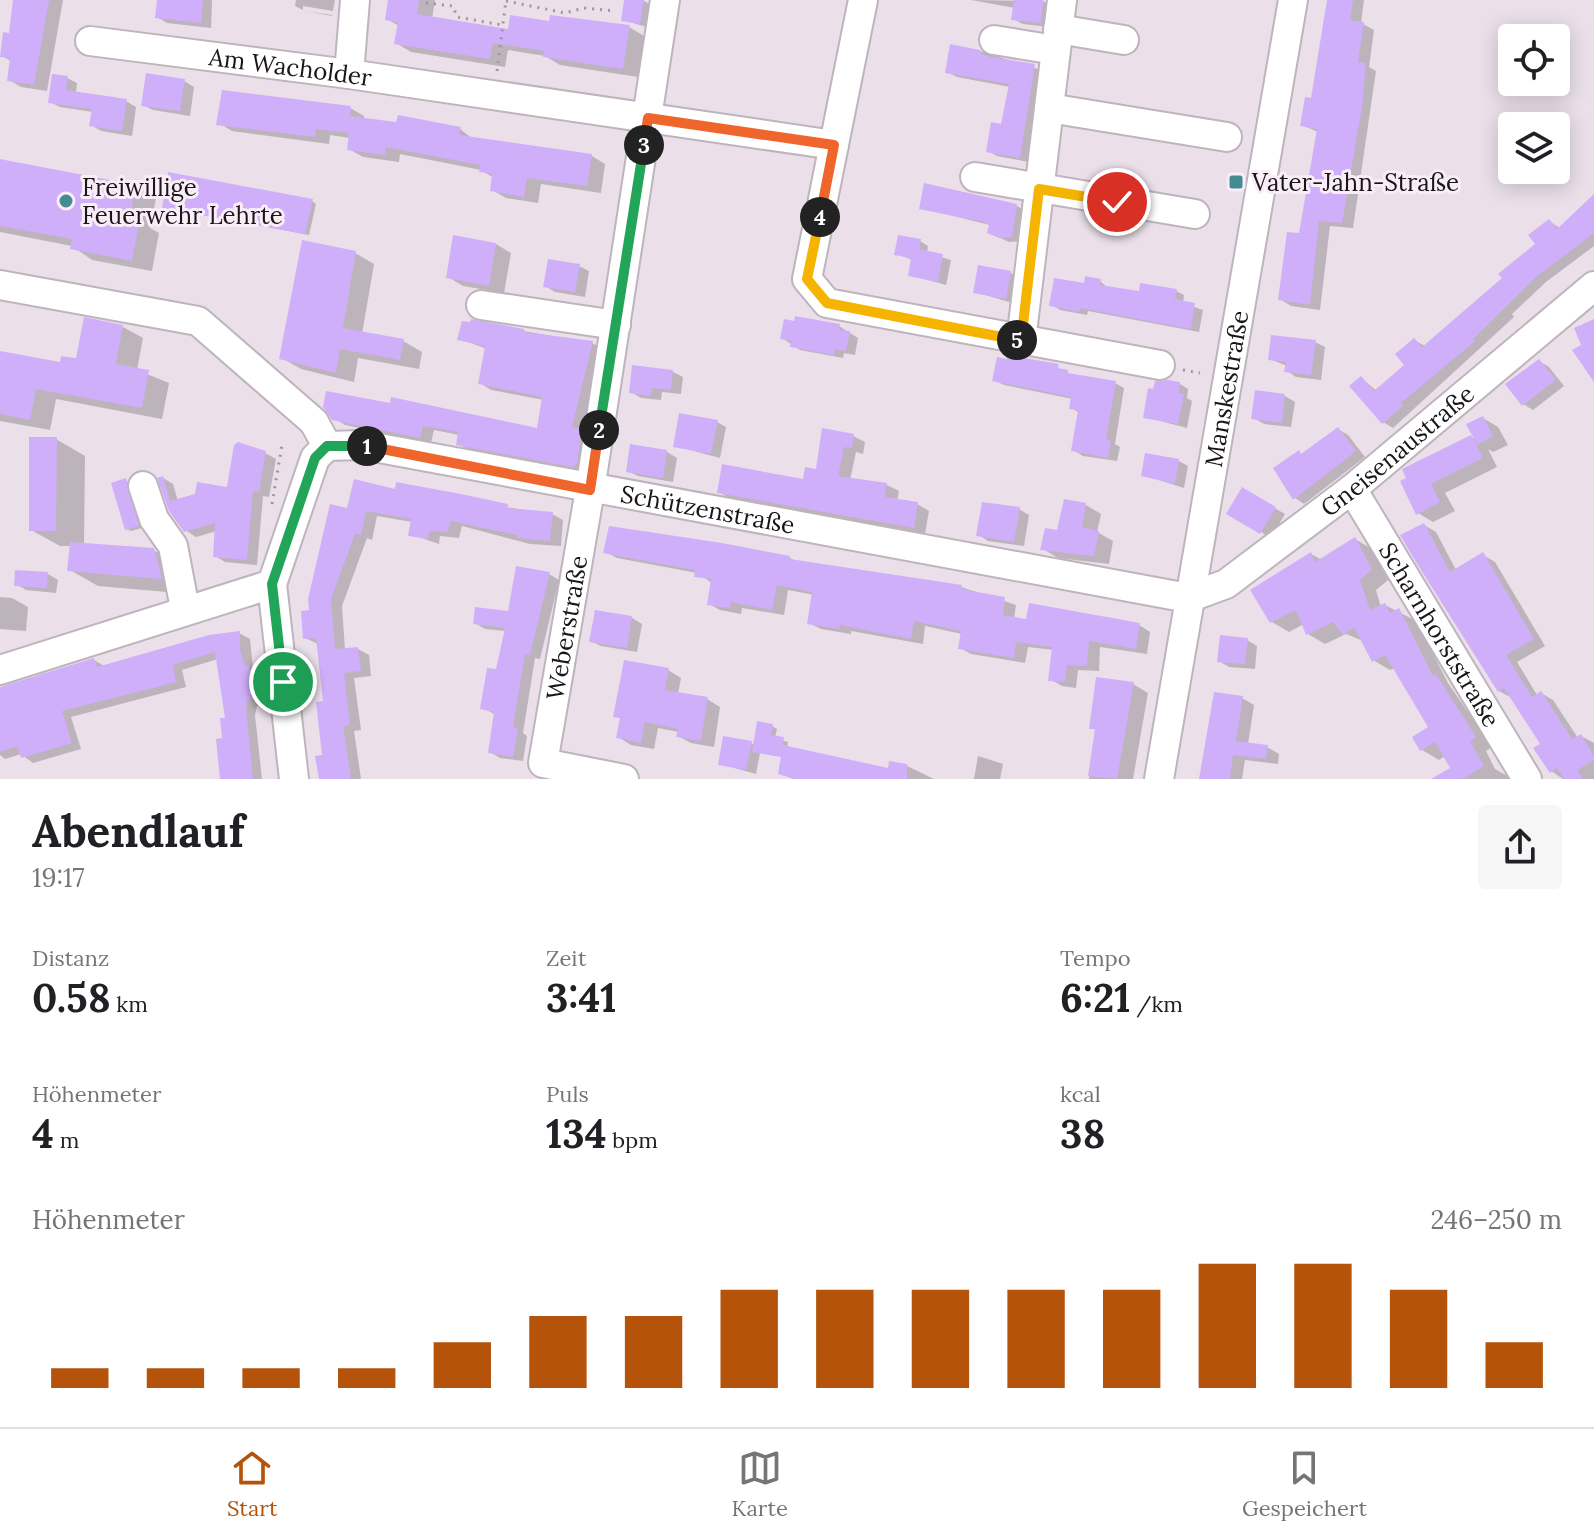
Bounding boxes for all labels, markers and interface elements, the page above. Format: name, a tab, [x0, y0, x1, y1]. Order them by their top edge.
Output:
map controls	[1498, 24, 1570, 184]
button: locate	[1498, 24, 1570, 96]
street label: Am Wacholder	[206, 41, 374, 93]
button: layers	[1498, 112, 1570, 184]
pin: 3	[624, 125, 664, 165]
text: 3	[638, 131, 650, 159]
place label: Vater-Jahn-Straße	[1251, 167, 1459, 198]
pin	[1083, 168, 1151, 236]
place label: Freiwillige Feuerwehr Lehrte	[82, 172, 283, 231]
marker: Vater-Jahn-Straße	[1227, 173, 1245, 191]
icon: check	[1095, 180, 1139, 224]
marker: Freiwillige Feuerwehr Lehrte	[57, 192, 75, 210]
pin: 4	[800, 197, 840, 237]
text: 4	[814, 203, 826, 231]
street label: Manskestraße	[1197, 308, 1255, 469]
pin: 5	[997, 320, 1037, 360]
text: 5	[1011, 326, 1023, 354]
street label: Gneisenaustraße	[1314, 378, 1480, 523]
pin: 2	[579, 410, 619, 450]
text: 2	[593, 416, 605, 444]
pin: 1	[347, 426, 387, 466]
text: 1	[363, 432, 371, 460]
street label: Schützenstraße	[618, 478, 797, 540]
street label: Scharnhorststraße	[1372, 537, 1507, 732]
street label: Weberstraße	[539, 553, 594, 702]
pin	[249, 648, 317, 716]
icon: arrive	[261, 660, 305, 704]
text: Abendlauf	[32, 803, 245, 859]
button: share	[1478, 805, 1562, 889]
text: 19:17	[32, 861, 84, 894]
text: Distanz	[32, 944, 109, 972]
text: Zeit	[546, 944, 586, 972]
text: Tempo	[1060, 944, 1131, 972]
text: 0.58	[32, 972, 111, 1023]
text: 3:41	[546, 972, 617, 1023]
text: 6:21	[1060, 972, 1131, 1023]
text: km	[111, 990, 148, 1018]
text: /km	[1131, 990, 1183, 1018]
text: Höhenmeter	[32, 1080, 161, 1108]
text: Puls	[546, 1080, 589, 1108]
text: kcal	[1060, 1080, 1101, 1108]
text: 4	[32, 1108, 54, 1159]
text: 134	[546, 1108, 607, 1159]
text: 38	[1060, 1108, 1105, 1159]
text: m	[54, 1126, 79, 1154]
text: bpm	[607, 1126, 658, 1154]
text: Höhenmeter	[32, 1203, 185, 1236]
text: 246–250 m	[1431, 1203, 1562, 1236]
tab: Start	[227, 1446, 277, 1522]
tab: Karte	[731, 1446, 788, 1522]
tab: Gespeichert	[1242, 1446, 1367, 1522]

